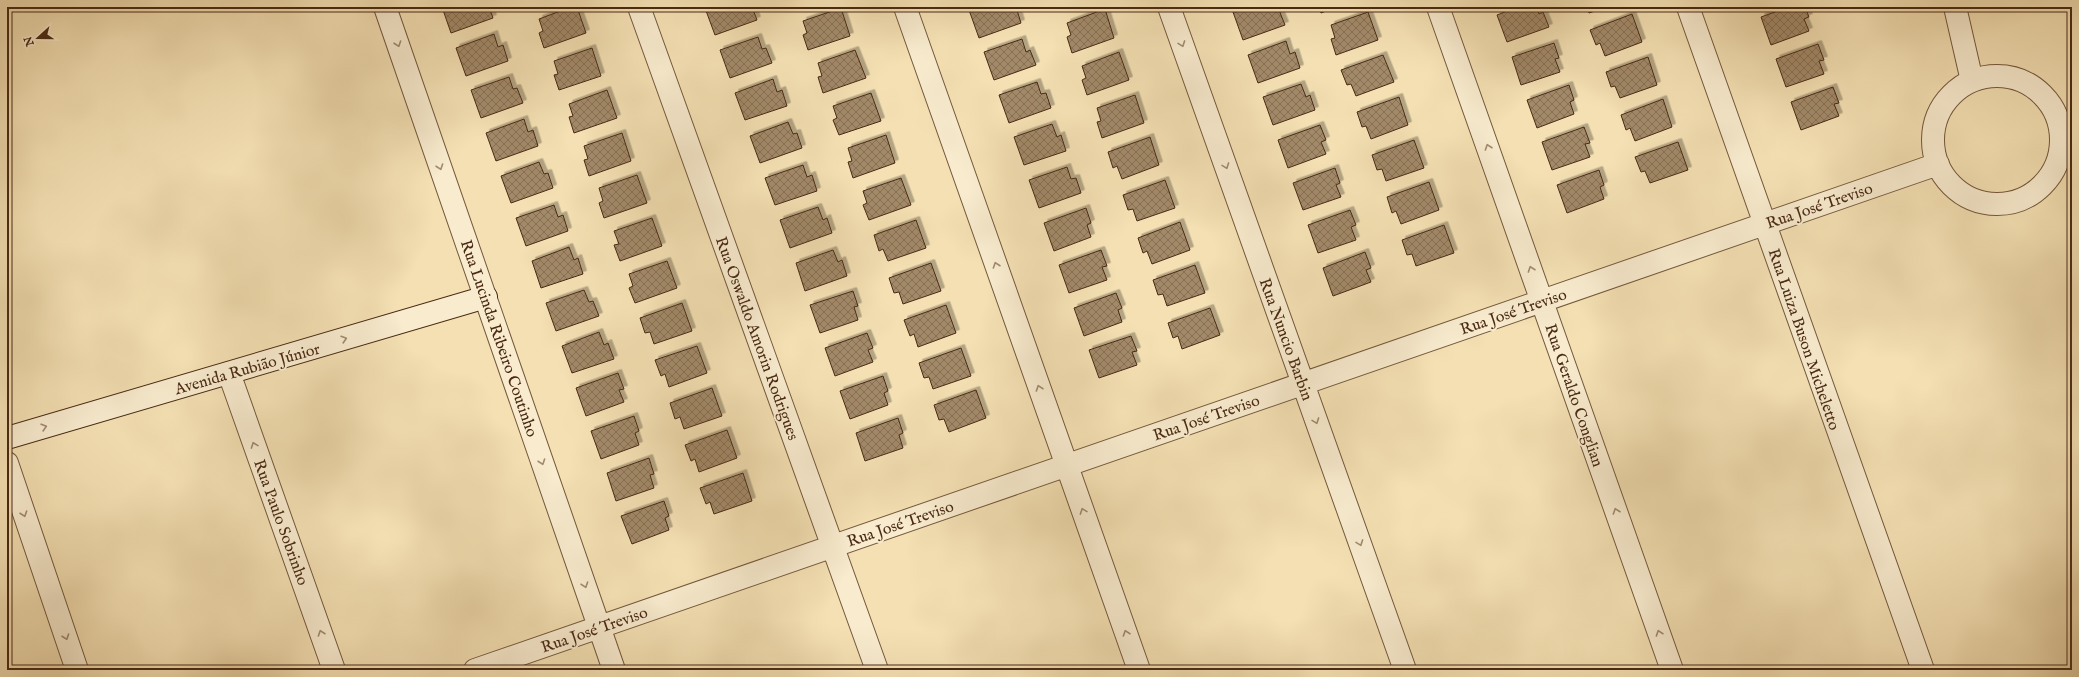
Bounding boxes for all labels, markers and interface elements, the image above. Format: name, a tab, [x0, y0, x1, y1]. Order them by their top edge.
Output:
north arrow	[18, 18, 58, 58]
text: N	[21, 34, 38, 49]
one-way arrow	[393, 40, 402, 47]
one-way arrow	[1178, 40, 1186, 47]
one-way arrow	[1484, 143, 1492, 150]
one-way arrow	[436, 163, 444, 170]
one-way arrow	[1221, 163, 1229, 170]
street label: Rua José Treviso	[1764, 179, 1876, 234]
street label: Rua Oswaldo Amorin Rodrigues	[710, 234, 802, 444]
street label: Rua Lucinda Ribeiro Coutinho	[455, 237, 541, 440]
street label: Rua Luiza Buson Micheletto	[1763, 246, 1844, 433]
one-way arrow	[992, 262, 1001, 269]
one-way arrow	[1527, 266, 1536, 273]
street label: Rua Nuncio Barbin	[1254, 276, 1317, 404]
street label: Rua José Treviso	[1458, 285, 1570, 340]
street label: Rua Geraldo Conglian	[1539, 322, 1607, 470]
one-way arrow	[340, 335, 347, 344]
street label: Avenida Rubião Júnior	[172, 340, 323, 401]
one-way arrow	[1036, 385, 1044, 392]
street label: Rua José Treviso	[1151, 391, 1263, 446]
one-way arrow	[1312, 417, 1320, 424]
one-way arrow	[41, 423, 48, 432]
one-way arrow	[251, 441, 259, 448]
street label: Rua Paulo Sobrinho	[248, 457, 312, 589]
one-way arrow	[538, 458, 546, 465]
street label: Rua José Treviso	[845, 497, 957, 552]
one-way arrow	[1079, 507, 1087, 514]
one-way arrow	[1613, 507, 1621, 514]
one-way arrow	[19, 510, 28, 517]
one-way arrow	[1355, 540, 1363, 547]
one-way arrow	[580, 581, 588, 588]
street label: Rua José Treviso	[539, 603, 651, 658]
one-way arrow	[317, 630, 326, 637]
one-way arrow	[1122, 630, 1131, 637]
one-way arrow	[1656, 630, 1664, 637]
one-way arrow	[61, 633, 69, 640]

